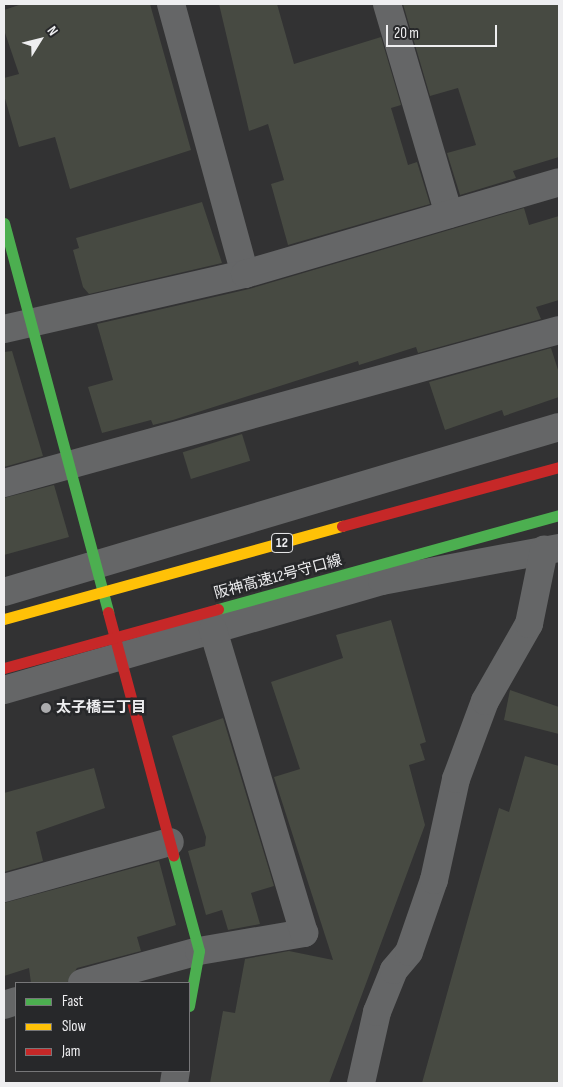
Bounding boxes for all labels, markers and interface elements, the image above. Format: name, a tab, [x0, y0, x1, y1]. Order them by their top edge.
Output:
north arrow	[15, 15, 65, 65]
scale bar	[388, 15, 499, 47]
text: N	[43, 23, 62, 39]
text: 20 m	[394, 24, 419, 43]
road number: 12	[271, 532, 293, 554]
street label: 阪神高速12号守口線	[212, 551, 344, 603]
place label: 太子橋三丁目	[56, 699, 146, 717]
marker: 太子橋三丁目	[40, 702, 52, 714]
legend	[15, 982, 190, 1072]
text: Fast	[62, 992, 83, 1011]
text: Slow	[62, 1017, 86, 1036]
text: Jam	[62, 1042, 80, 1061]

